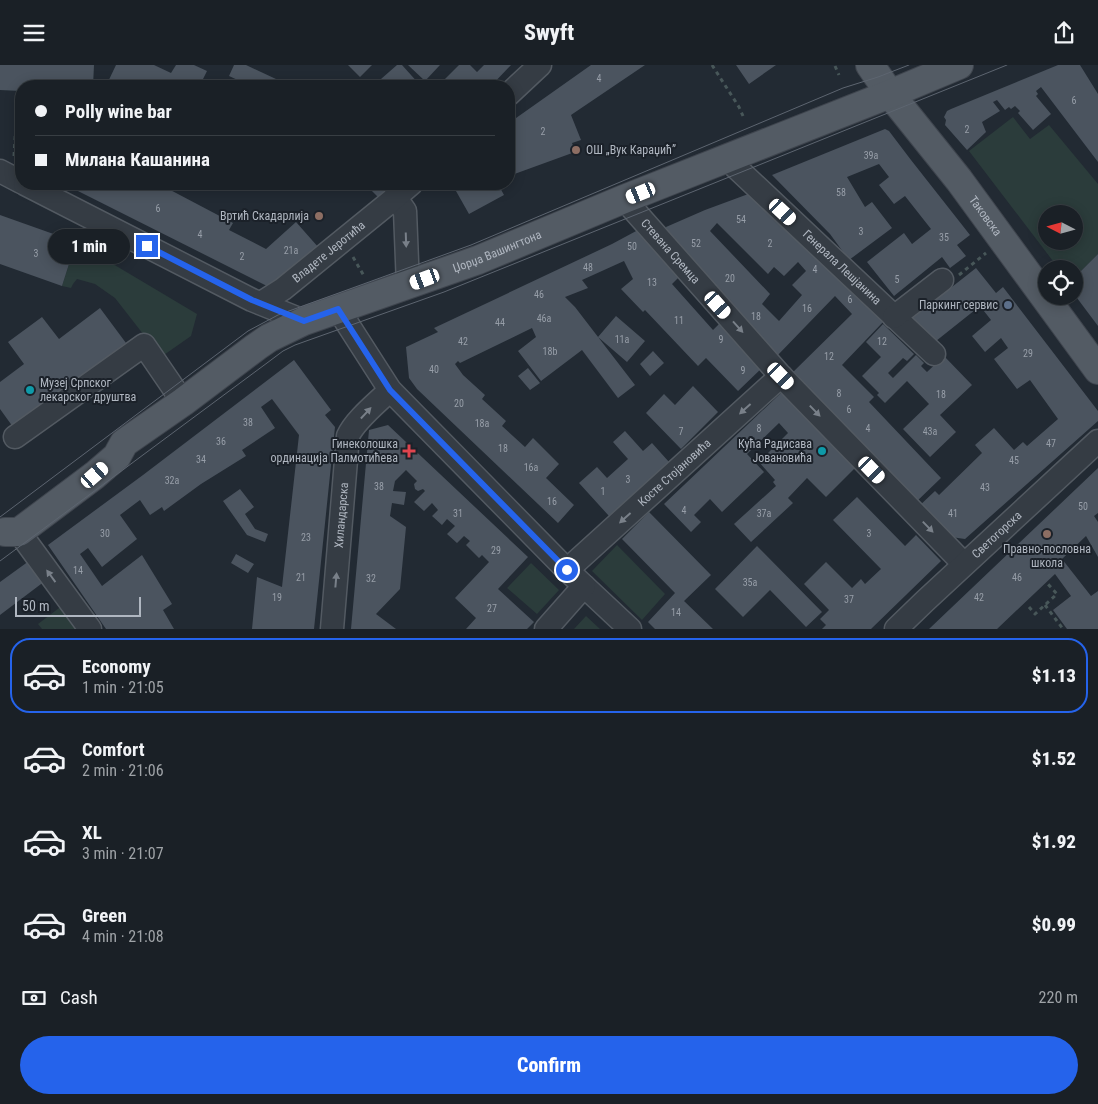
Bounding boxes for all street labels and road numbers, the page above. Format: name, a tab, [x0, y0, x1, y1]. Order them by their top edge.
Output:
street label: Таковска	[966, 193, 1005, 239]
street label: Стевана Сремца	[638, 216, 703, 287]
street label: Владете Јеротића	[290, 218, 368, 286]
street label: Џорџа Вашингтона	[451, 227, 544, 275]
street label: Генерала Лешјанина	[800, 227, 884, 308]
street label: Косте Стојановића	[635, 436, 714, 509]
street label: Хиландарска	[332, 482, 351, 549]
street label: Светогорска	[969, 508, 1025, 561]

